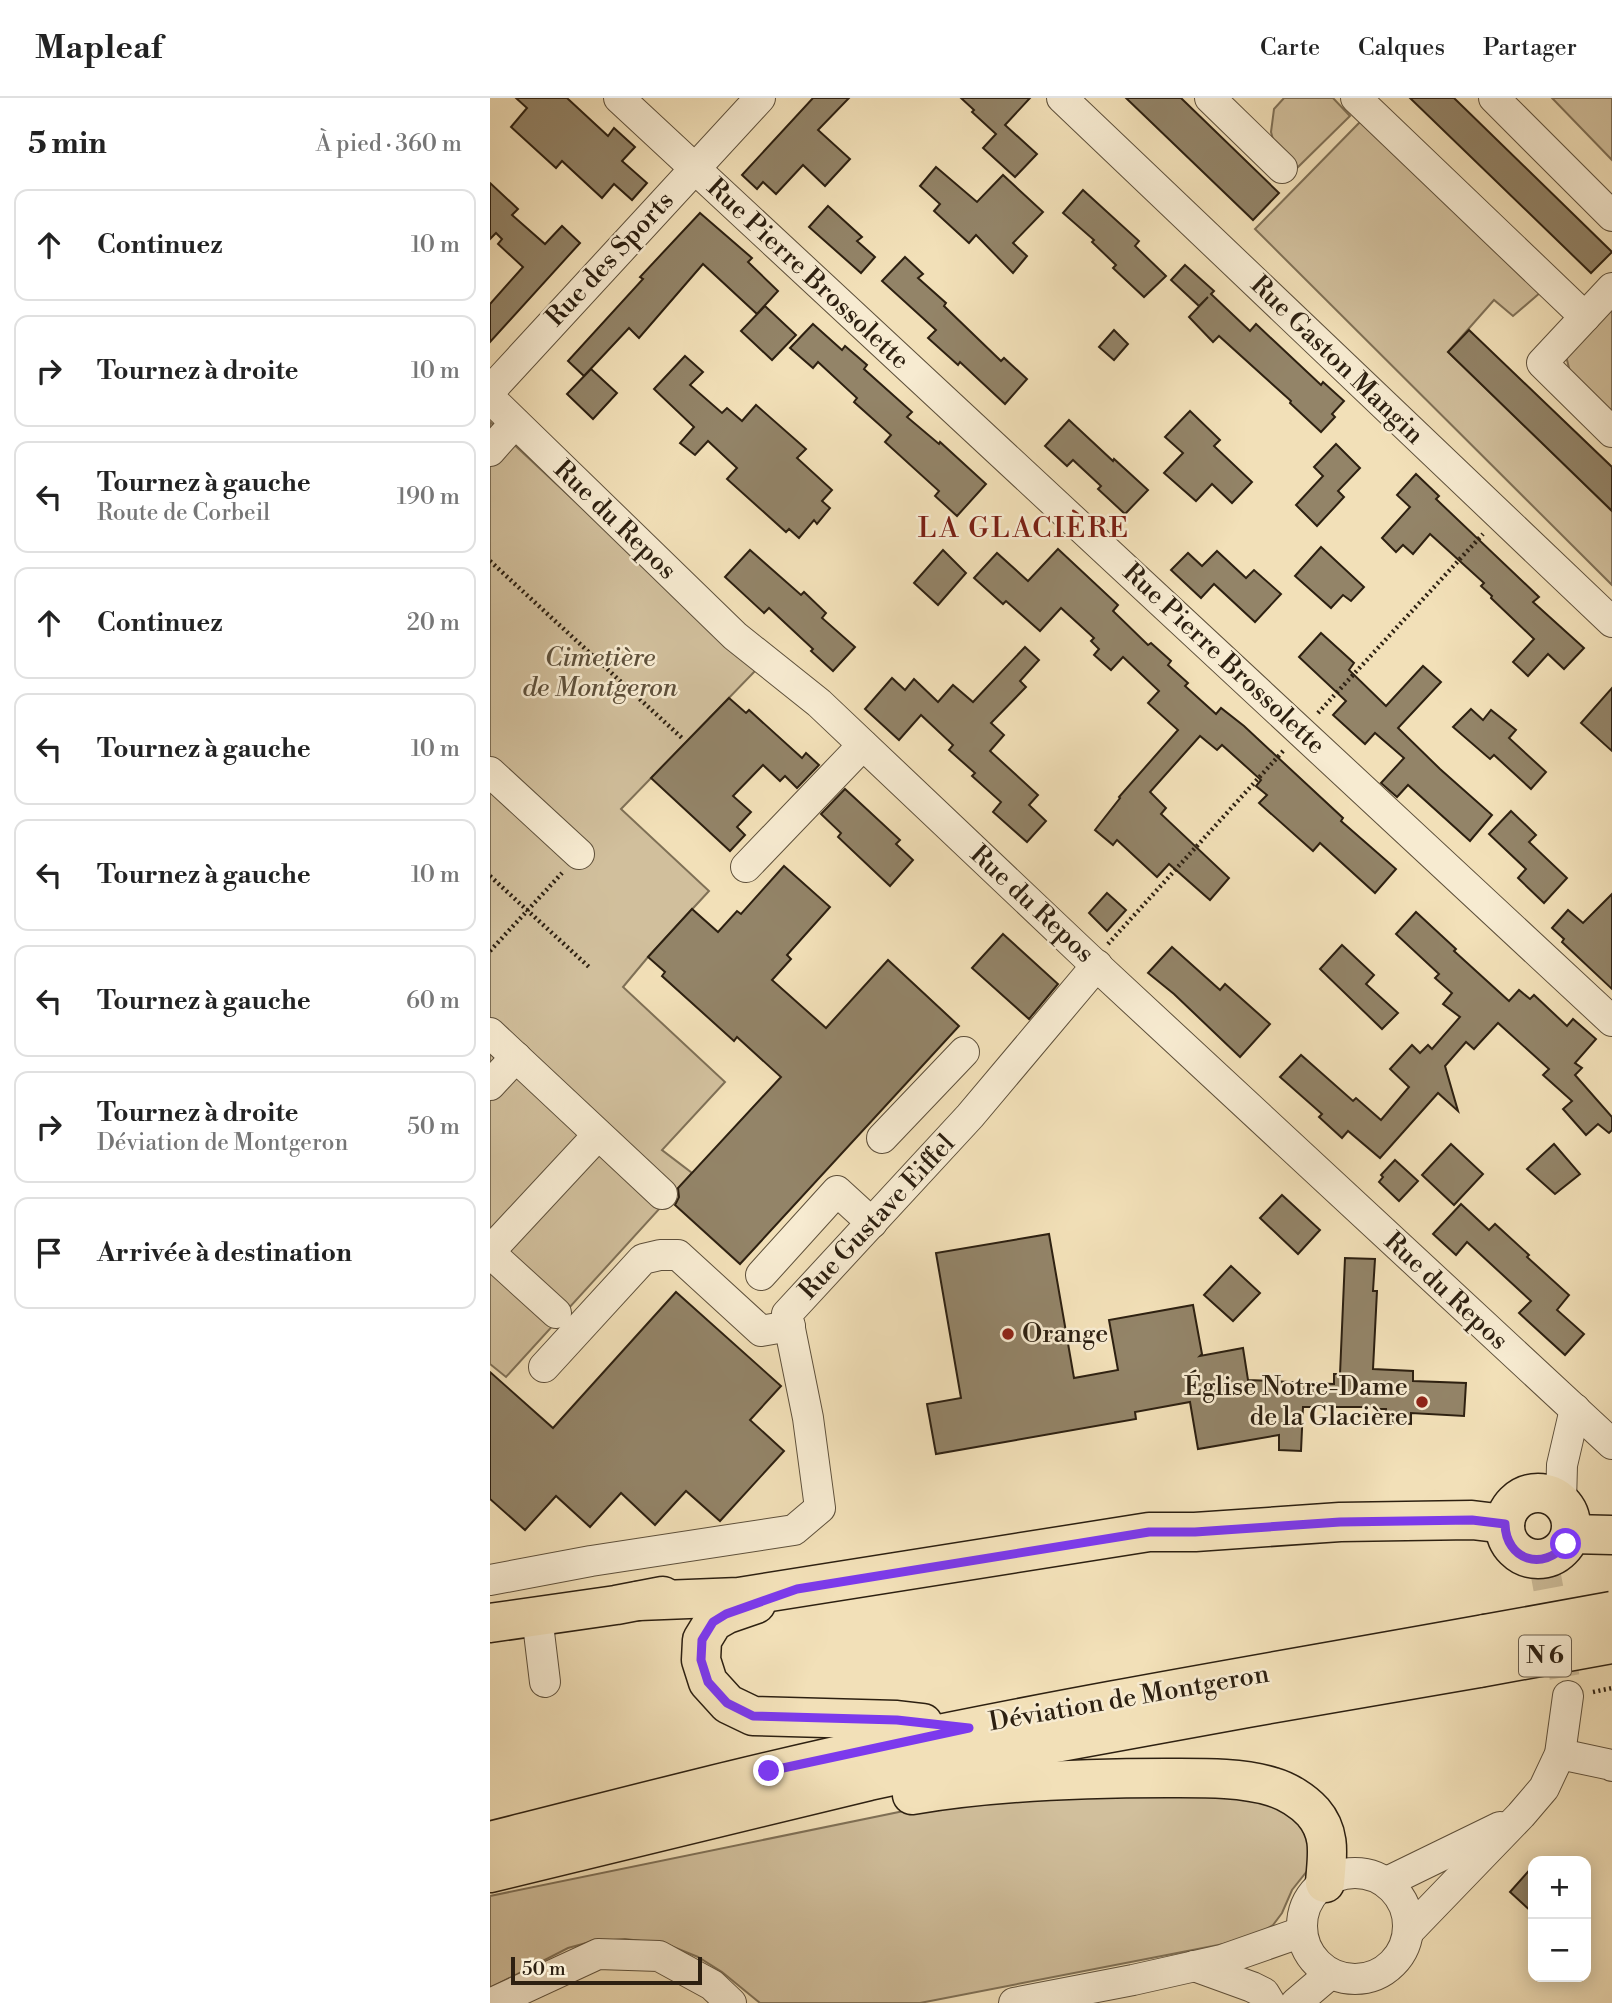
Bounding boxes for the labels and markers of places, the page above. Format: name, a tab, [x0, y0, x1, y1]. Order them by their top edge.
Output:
place label: Orange	[1022, 1318, 1108, 1350]
marker: Orange	[1000, 1326, 1016, 1342]
place label: Église Notre-Dame de la Glacière	[1184, 1369, 1408, 1433]
marker: Église Notre-Dame de la Glacière	[1414, 1394, 1430, 1410]

